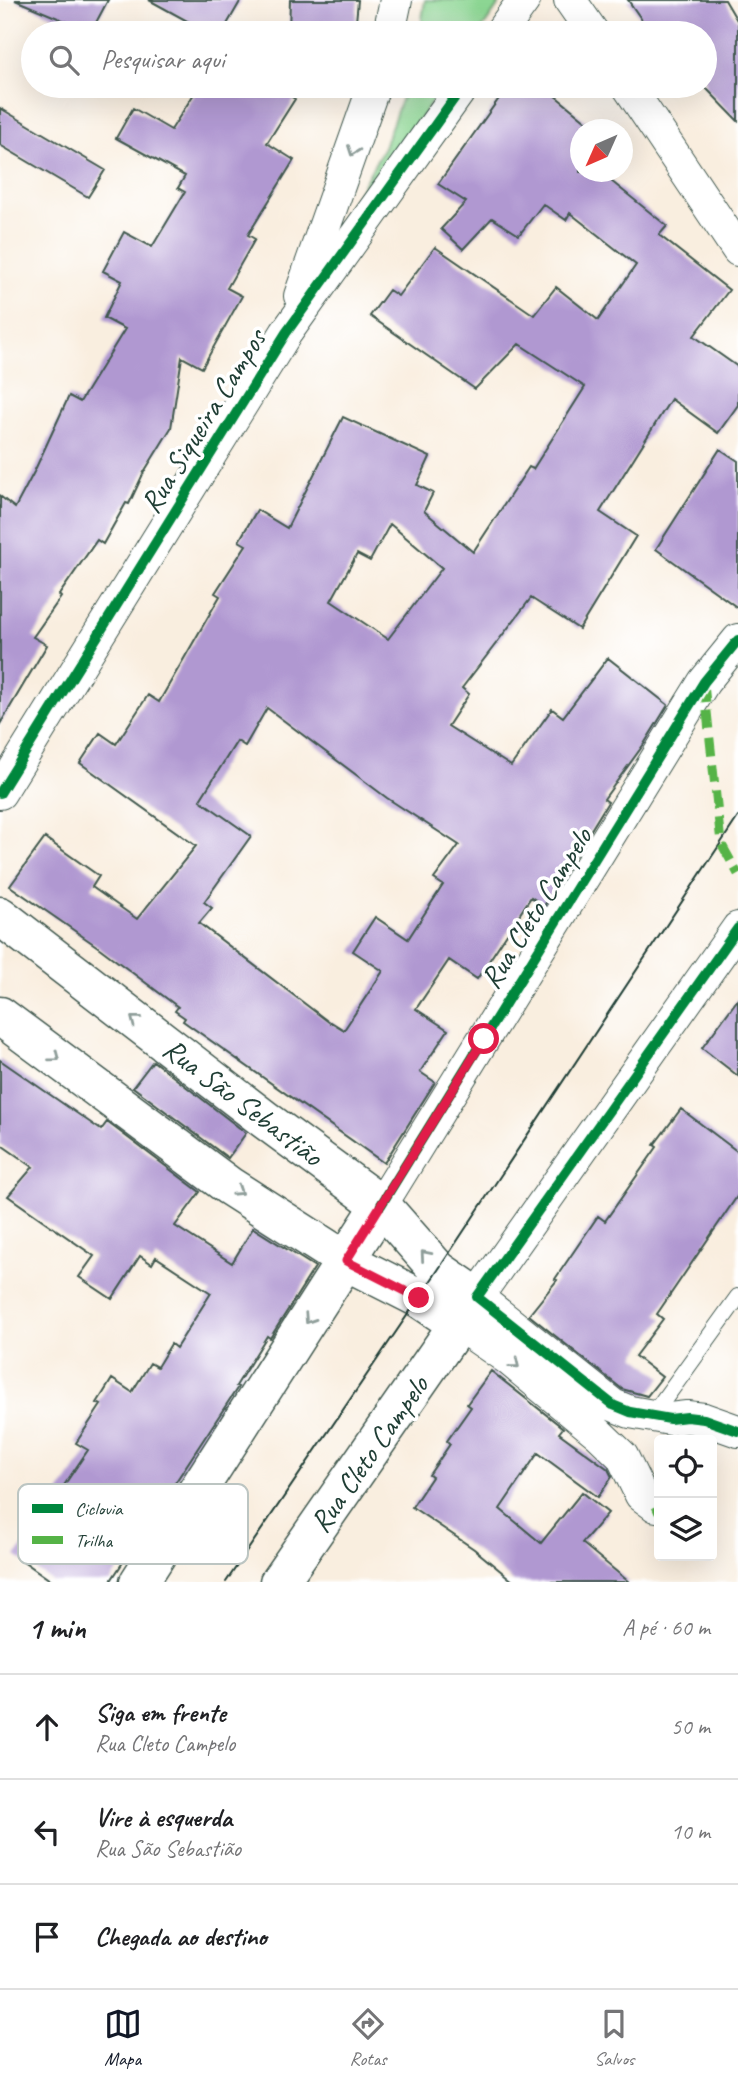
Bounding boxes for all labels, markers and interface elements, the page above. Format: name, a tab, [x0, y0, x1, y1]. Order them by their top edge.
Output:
search box	[21, 21, 717, 98]
icon: search	[45, 41, 83, 79]
text: Pesquisar aqui	[101, 43, 225, 76]
north arrow	[570, 119, 633, 182]
one-way arrow	[347, 144, 361, 156]
street label: Rua Siqueira Campos	[131, 320, 276, 520]
street label: Rua Cleto Campelo	[471, 819, 601, 996]
one-way arrow	[130, 1015, 142, 1028]
route start	[468, 1023, 499, 1054]
street label: Rua São Sebastião	[156, 1030, 332, 1175]
one-way arrow	[47, 1048, 60, 1061]
one-way arrow	[230, 1183, 243, 1196]
one-way arrow	[421, 1250, 433, 1263]
route end	[403, 1282, 434, 1313]
one-way arrow	[304, 1311, 317, 1324]
one-way arrow	[507, 1356, 519, 1369]
street label: Rua Cleto Campelo	[301, 1367, 438, 1540]
map controls	[654, 1435, 717, 1561]
button: locate	[654, 1435, 717, 1498]
legend	[18, 1484, 248, 1564]
text: Ciclovia	[75, 1497, 124, 1521]
button: layers	[654, 1498, 717, 1561]
text: Trilha	[75, 1529, 114, 1553]
text: 1 min	[28, 1609, 85, 1647]
text: A pé · 60 m	[622, 1613, 710, 1642]
text: Siga em frente	[95, 1696, 226, 1729]
icon: ahead	[28, 1708, 66, 1746]
text: 50 m	[671, 1712, 710, 1741]
text: Rua Cleto Campelo	[95, 1729, 235, 1758]
text: Vire à esquerda	[95, 1801, 232, 1834]
icon: left	[28, 1813, 66, 1851]
text: 10 m	[671, 1817, 710, 1846]
text: Rua São Sebastião	[95, 1834, 241, 1863]
icon: arrive	[28, 1918, 66, 1956]
text: Chegada ao destino	[95, 1920, 267, 1953]
tab: Mapa	[104, 2005, 142, 2071]
tab: Rotas	[349, 2005, 387, 2071]
tab: Salvos	[594, 2005, 634, 2071]

